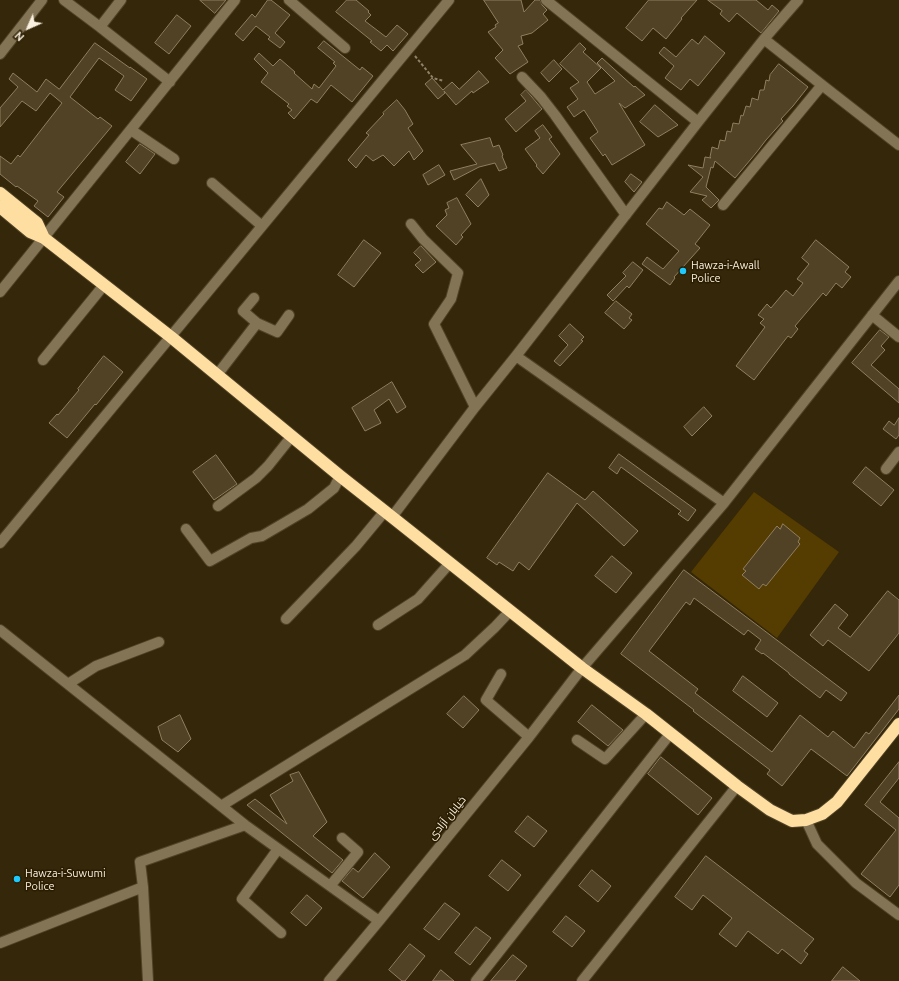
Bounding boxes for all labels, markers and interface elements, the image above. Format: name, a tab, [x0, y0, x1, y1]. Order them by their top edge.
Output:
north arrow	[8, 8, 48, 48]
text: N	[12, 29, 27, 44]
place label: Hawza-i-Awall Police	[691, 258, 760, 284]
marker: Hawza-i-Awall Police	[678, 266, 688, 276]
street label: خیابان آزادی	[425, 793, 469, 843]
place label: Hawza-i-Suwumi Police	[25, 866, 106, 892]
marker: Hawza-i-Suwumi Police	[12, 874, 22, 884]

